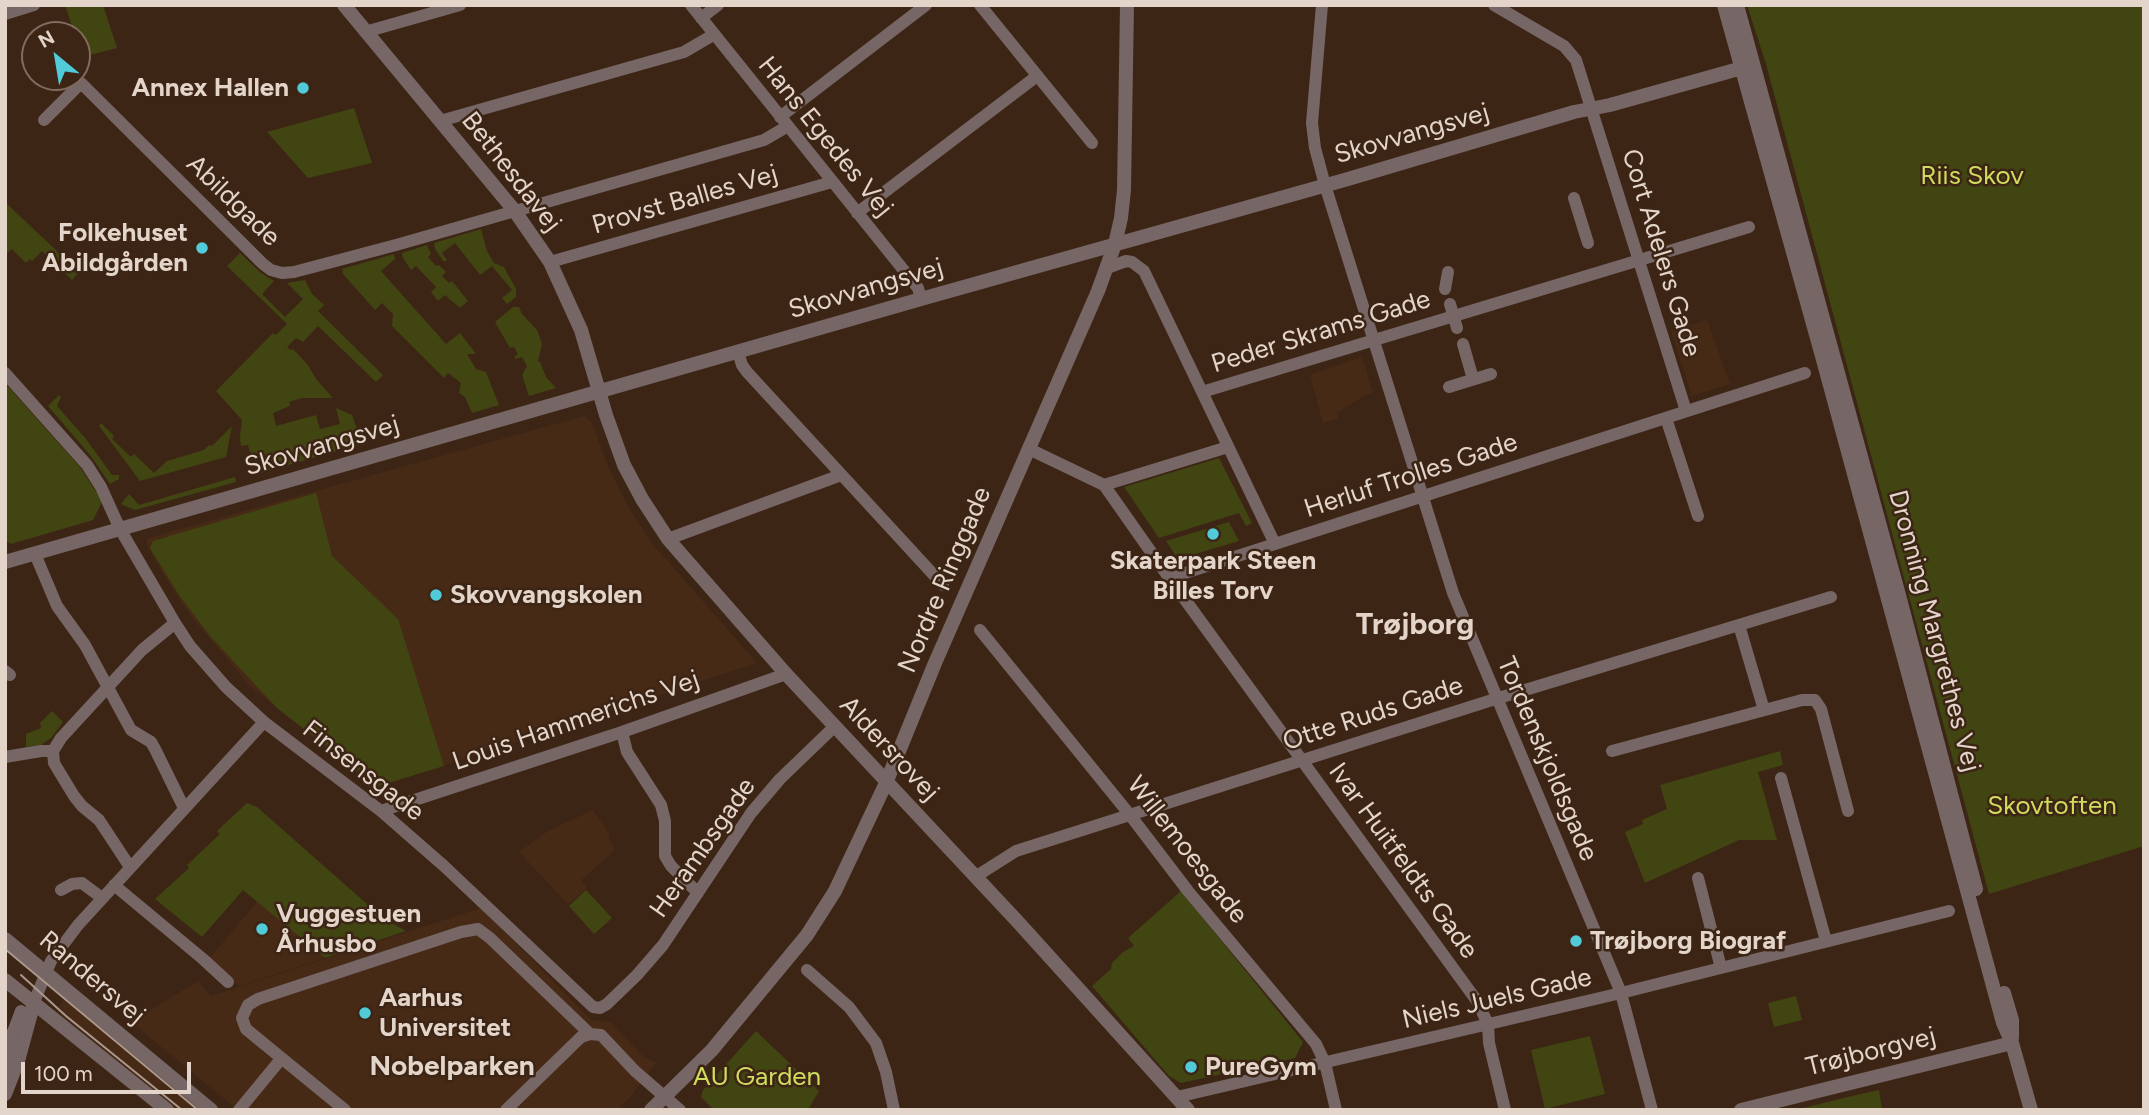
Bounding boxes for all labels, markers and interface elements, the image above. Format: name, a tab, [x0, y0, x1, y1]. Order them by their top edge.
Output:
north arrow	[21, 21, 91, 91]
text: N	[34, 25, 58, 53]
street label: Hans Egedes Vej	[751, 51, 899, 223]
place label: Annex Hallen	[132, 72, 289, 104]
marker: Annex Hallen	[295, 80, 311, 96]
street label: Skovvangsvej	[1331, 97, 1493, 171]
street label: Bethesdavej	[455, 106, 567, 238]
street label: Cort Adelers Gade	[1615, 145, 1707, 361]
street label: Abildgade	[180, 149, 286, 253]
street label: Provst Balles Vej	[588, 159, 782, 241]
park label: Riis Skov	[1920, 160, 2024, 192]
place label: Folkehuset Abildgården	[41, 217, 188, 278]
marker: Folkehuset Abildgården	[194, 240, 210, 256]
street label: Skovvangsvej	[785, 252, 947, 326]
street label: Peder Skrams Gade	[1208, 284, 1434, 380]
street label: Skovvangsvej	[241, 409, 403, 483]
street label: Herluf Trolles Gade	[1300, 427, 1522, 525]
street label: Nordre Ringgade	[892, 482, 998, 678]
street label: Dronning Margrethes Vej	[1881, 487, 1987, 775]
marker: Skaterpark Steen Billes Torv	[1205, 526, 1221, 542]
place label: Skaterpark Steen Billes Torv	[1110, 545, 1316, 606]
place label: Skovvangskolen	[450, 579, 642, 611]
marker: Skovvangskolen	[428, 587, 444, 603]
district label: Trøjborg	[1356, 607, 1474, 643]
street label: Tordenskjoldsgade	[1490, 652, 1604, 866]
street label: Louis Hammerichs Vej	[448, 664, 704, 778]
street label: Otte Ruds Gade	[1279, 670, 1467, 758]
street label: Aldersrovej	[833, 690, 945, 808]
street label: Finsensgade	[296, 714, 430, 828]
street label: Ivar Huitfeldts Gade	[1322, 757, 1484, 965]
street label: Willemoesgade	[1120, 770, 1254, 930]
street label: Herambsgade	[643, 772, 763, 924]
park label: Skovtoften	[1987, 790, 2117, 822]
place label: Vuggestuen Århusbo	[276, 898, 421, 960]
marker: Vuggestuen Århusbo	[254, 921, 270, 937]
street label: Randersvej	[33, 925, 151, 1031]
place label: Trøjborg Biograf	[1590, 925, 1786, 957]
marker: Trøjborg Biograf	[1568, 933, 1584, 949]
street label: Niels Juels Gade	[1399, 962, 1595, 1036]
place label: Aarhus Universitet	[379, 982, 511, 1044]
marker: Aarhus Universitet	[357, 1005, 373, 1021]
street label: Trøjborgvej	[1803, 1021, 1939, 1083]
scale bar	[24, 1048, 194, 1092]
district label: Nobelparken	[369, 1050, 535, 1084]
place label: PureGym	[1205, 1051, 1317, 1083]
marker: PureGym	[1183, 1059, 1199, 1075]
text: 100 m	[34, 1061, 93, 1086]
park label: AU Garden	[693, 1061, 821, 1093]

